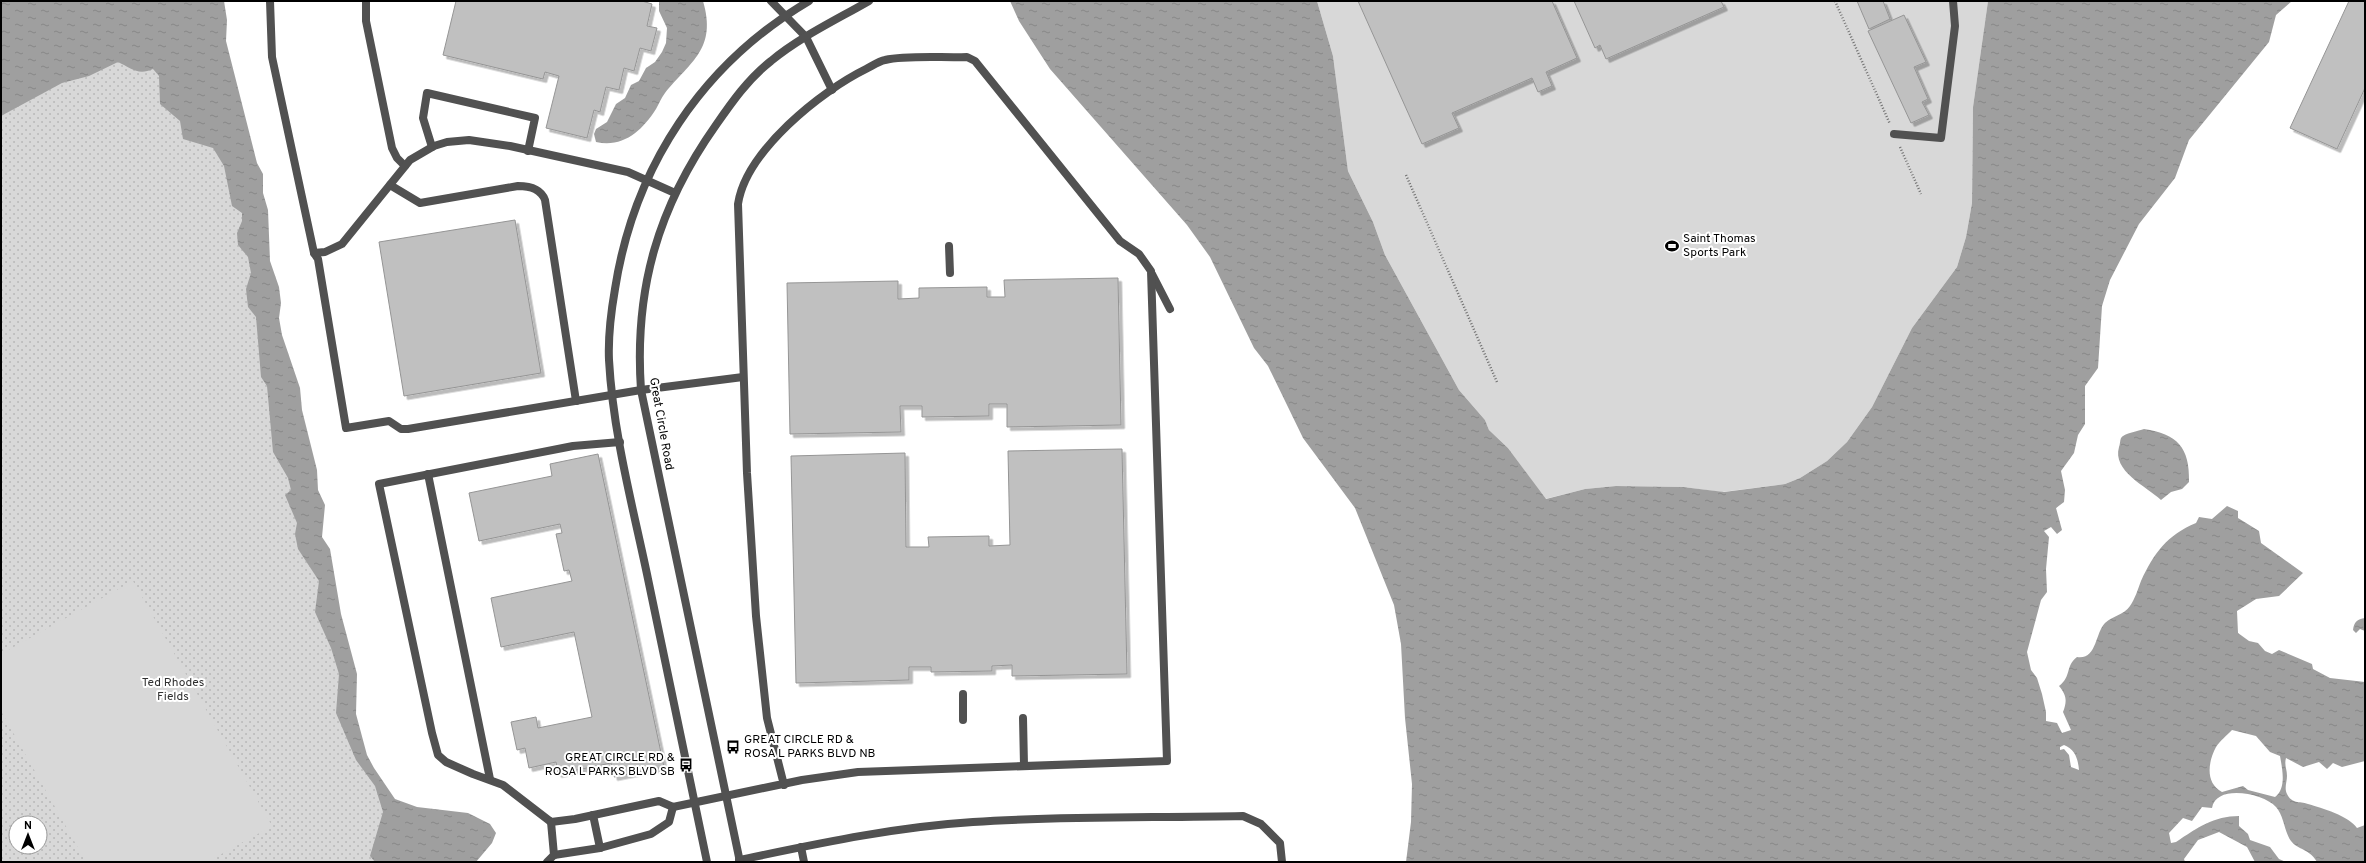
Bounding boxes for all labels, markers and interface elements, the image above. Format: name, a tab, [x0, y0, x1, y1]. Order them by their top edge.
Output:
place label: Saint Thomas Sports Park	[1683, 231, 1756, 261]
sports icon: Saint Thomas Sports Park	[1664, 238, 1680, 254]
street label: Great Circle Road	[645, 376, 677, 472]
park label: Ted Rhodes Fields	[142, 675, 204, 705]
place label: GREAT CIRCLE RD & ROSA L PARKS BLVD NB	[744, 732, 876, 762]
bus stop icon: GREAT CIRCLE RD & ROSA L PARKS BLVD NB	[725, 739, 741, 755]
place label: GREAT CIRCLE RD & ROSA L PARKS BLVD SB	[545, 750, 675, 780]
bus stop icon: GREAT CIRCLE RD & ROSA L PARKS BLVD SB	[678, 757, 694, 773]
north arrow	[8, 815, 48, 855]
text: N	[24, 819, 32, 833]

